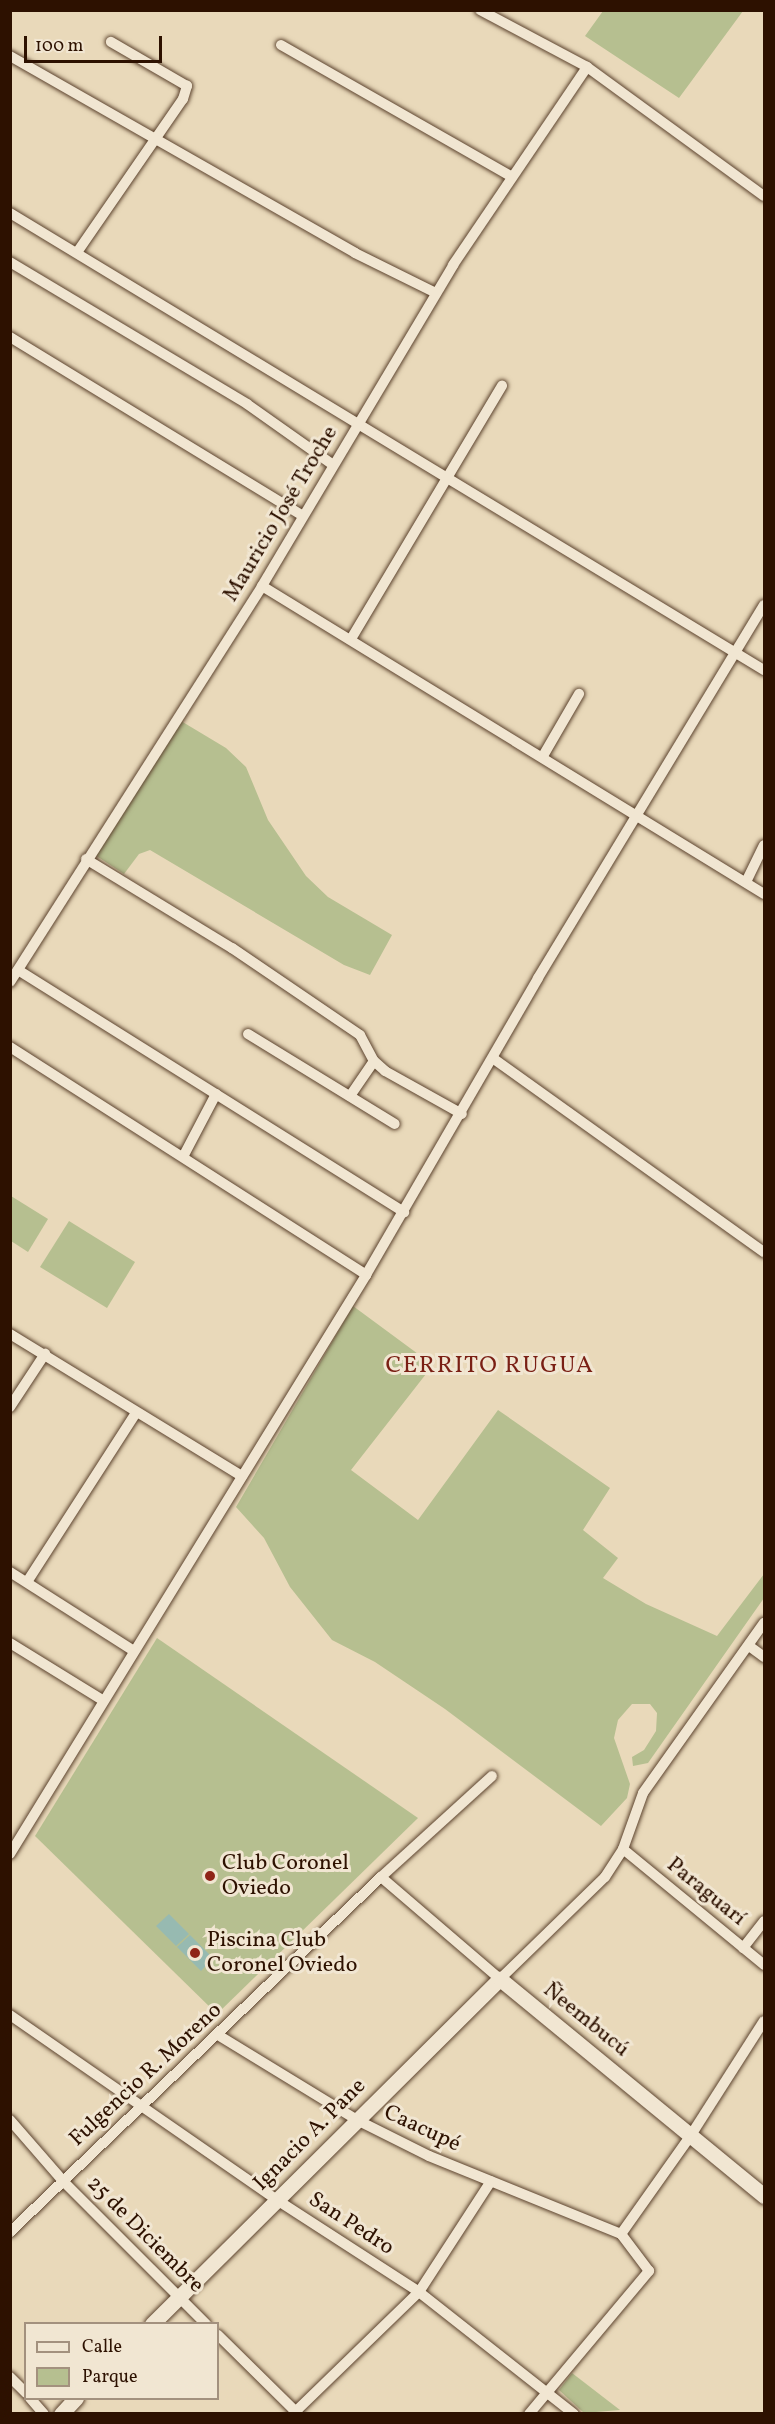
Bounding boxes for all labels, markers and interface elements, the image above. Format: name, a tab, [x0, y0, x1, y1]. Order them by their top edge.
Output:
scale bar	[27, 24, 165, 62]
text: 100 m	[35, 34, 84, 59]
street label: Mauricio José Troche	[218, 421, 344, 607]
district label: CERRITO RUGUA	[386, 1353, 594, 1381]
place label: Club Coronel Oviedo	[222, 1850, 349, 1902]
street label: Paraguarí	[661, 1852, 751, 1932]
marker: Club Coronel Oviedo	[203, 1869, 217, 1883]
place label: Piscina Club Coronel Oviedo	[207, 1927, 357, 1978]
marker: Piscina Club Coronel Oviedo	[188, 1946, 202, 1960]
street label: Ñeembucú	[538, 1977, 634, 2063]
street label: Fulgencio R. Moreno	[64, 1998, 228, 2152]
street label: Ignacio A. Pane	[248, 2073, 372, 2197]
street label: Caacupé	[379, 2100, 465, 2158]
street label: 25 de Diciembre	[81, 2171, 209, 2299]
street label: San Pedro	[303, 2187, 399, 2261]
legend	[24, 2322, 219, 2400]
text: Calle	[82, 2335, 122, 2360]
text: Parque	[82, 2365, 137, 2390]

